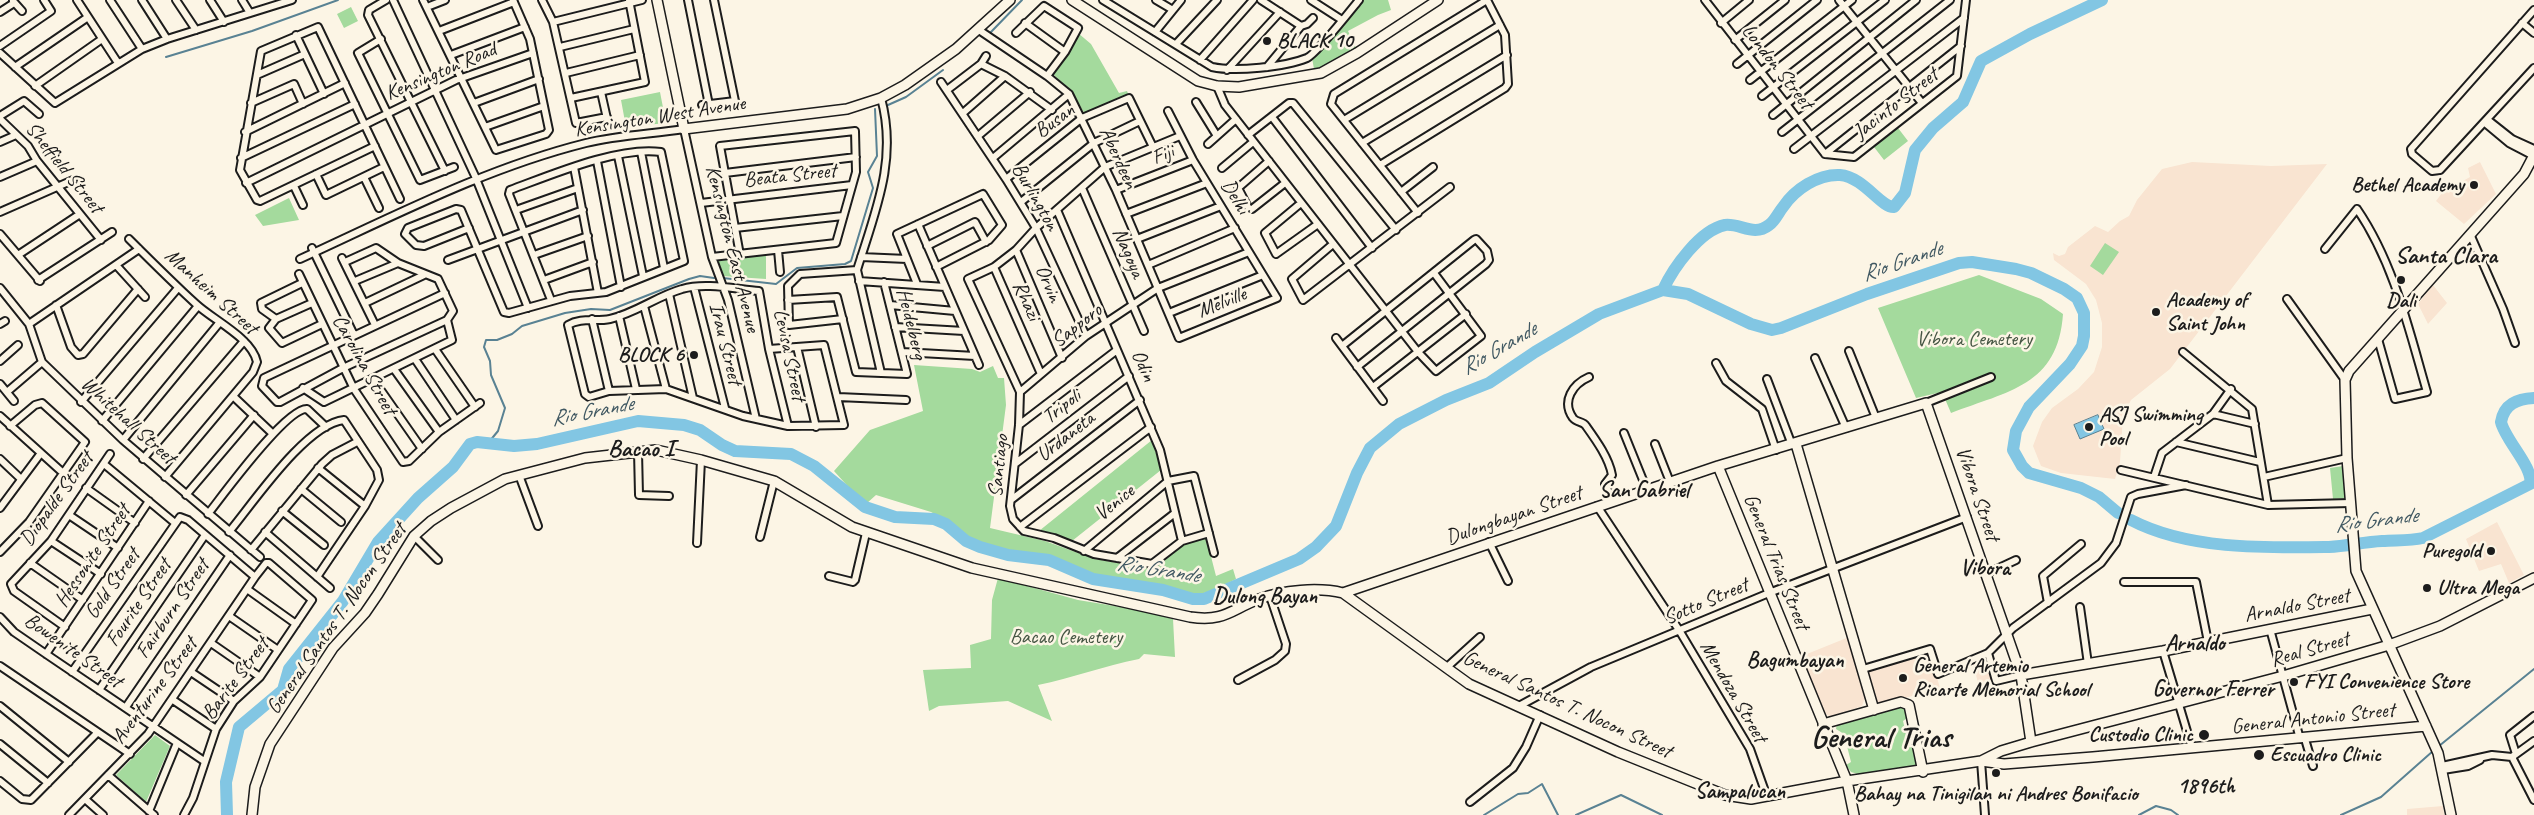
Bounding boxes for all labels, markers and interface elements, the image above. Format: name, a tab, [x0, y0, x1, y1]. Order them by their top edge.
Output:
street label: London Street	[1736, 19, 1818, 115]
place label: BLACK 10	[1277, 28, 1353, 54]
marker: BLACK 10	[1261, 35, 1273, 47]
street label: Kensington Road	[382, 37, 500, 107]
street label: Jacinto Street	[1848, 63, 1944, 145]
street label: Kensington West Avenue	[573, 91, 747, 143]
street label: Busan	[1030, 98, 1080, 144]
street label: Sheffield Street	[19, 117, 109, 219]
street label: Aberdeen	[1093, 123, 1143, 193]
street label: Fiji	[1148, 139, 1178, 171]
street label: Burlington	[1005, 158, 1065, 236]
street label: Beata Street	[743, 159, 837, 193]
street label: Kensington East Avenue	[699, 163, 765, 335]
place label: Bethel Academy	[2351, 172, 2464, 198]
street label: Delhi	[1215, 175, 1255, 219]
marker: Bethel Academy	[2468, 179, 2480, 191]
street label: Nagoya	[1106, 224, 1150, 282]
water label: Rio Grande	[1859, 236, 1945, 288]
district label: Santa Clara	[2395, 243, 2497, 271]
street label: Manheim Street	[159, 244, 263, 340]
street label: Orvin	[1029, 261, 1067, 307]
marker: Dali	[2395, 274, 2407, 286]
street label: Rhazi	[1006, 277, 1046, 325]
street label: Melville	[1194, 282, 1250, 324]
street label: Heidelberg	[890, 286, 932, 362]
place label: Academy of Saint John	[2166, 287, 2247, 337]
place label: Dali	[2386, 288, 2416, 314]
street label: Sapporo	[1047, 298, 1107, 354]
street label: Irau Street	[703, 300, 747, 388]
marker: Academy of Saint John	[2150, 306, 2162, 318]
street label: Levisa Street	[767, 307, 811, 403]
street label: Carolina Street	[326, 310, 402, 420]
water label: Rio Grande	[1457, 317, 1541, 381]
park label: Vibora Cemetery	[1916, 326, 2032, 352]
place label: BLOCK 6	[618, 342, 684, 368]
street label: Odin	[1125, 346, 1161, 386]
marker: BLOCK 6	[688, 349, 700, 361]
street label: Whitehall Street	[75, 372, 181, 470]
street label: Tripoli	[1038, 384, 1086, 430]
water label: Rio Grande	[549, 391, 635, 433]
place label: ASJ Swimming Pool	[2099, 402, 2203, 452]
street label: Urdaneta	[1032, 406, 1100, 468]
marker: ASJ Swimming Pool	[2083, 421, 2095, 433]
street label: Santiago	[983, 433, 1015, 499]
district label: Bacao I	[608, 436, 674, 464]
street label: Vibora Street	[1949, 444, 2005, 544]
street label: Diopalde Street	[15, 447, 99, 551]
district label: San Gabriel	[1599, 478, 1689, 504]
street label: Venice	[1090, 479, 1140, 527]
street label: Dulongbayan Street	[1443, 481, 1585, 551]
street label: General Trias Street	[1737, 490, 1815, 634]
street label: Hessonite Street	[49, 500, 137, 612]
water label: Rio Grande	[2333, 503, 2419, 539]
street label: General Santos T. Nocon Street	[261, 519, 413, 719]
place label: Puregold	[2422, 538, 2481, 564]
street label: Gold Street	[80, 544, 146, 624]
marker: Puregold	[2485, 545, 2497, 557]
water label: Rio Grande	[1115, 550, 1201, 590]
street label: Fourite Street	[100, 554, 178, 652]
street label: Fairburn Street	[131, 555, 215, 663]
district label: Vibora	[1960, 556, 2010, 582]
street label: Sotto Street	[1660, 573, 1752, 631]
place label: Ultra Mega	[2437, 575, 2519, 601]
marker: Ultra Mega	[2421, 582, 2433, 594]
street label: Arnaldo Street	[2242, 583, 2352, 629]
district label: Dulong Bayan	[1213, 584, 1317, 610]
street label: Bowenite Street	[19, 608, 127, 694]
park label: Bacao Cemetery	[1010, 624, 1122, 650]
street label: Real Street	[2268, 627, 2352, 673]
district label: Arnaldo	[2165, 631, 2225, 657]
street label: Aventurine Street	[107, 633, 203, 749]
street label: Barite Street	[197, 633, 275, 725]
street label: Mendoza Street	[1694, 637, 1772, 747]
street label: General Santos T. Nocon Street	[1459, 646, 1675, 764]
district label: Bagumbayan	[1746, 648, 1844, 674]
place label: General Artemio Ricarte Memorial School	[1913, 653, 2089, 703]
place label: FYI Convenience Store	[2304, 669, 2469, 695]
marker: General Artemio Ricarte Memorial School	[1897, 672, 1909, 684]
marker: FYI Convenience Store	[2288, 676, 2300, 688]
district label: Governor Ferrer	[2152, 677, 2274, 703]
street label: General Antonio Street	[2230, 698, 2396, 740]
district label: General Trias	[1811, 720, 1951, 758]
place label: Custodio Clinic	[2089, 722, 2193, 748]
marker: Custodio Clinic	[2197, 728, 2211, 742]
place label: Escuadro Clinic	[2270, 742, 2381, 768]
marker: Escuadro Clinic	[2252, 748, 2266, 762]
marker: Bahay na Tinigilan ni Andres Bonifacio	[1990, 767, 2002, 779]
district label: 1896th	[2177, 774, 2235, 800]
district label: Sampalucan	[1695, 779, 1785, 805]
place label: Bahay na Tinigilan ni Andres Bonifacio	[1854, 781, 2138, 807]

